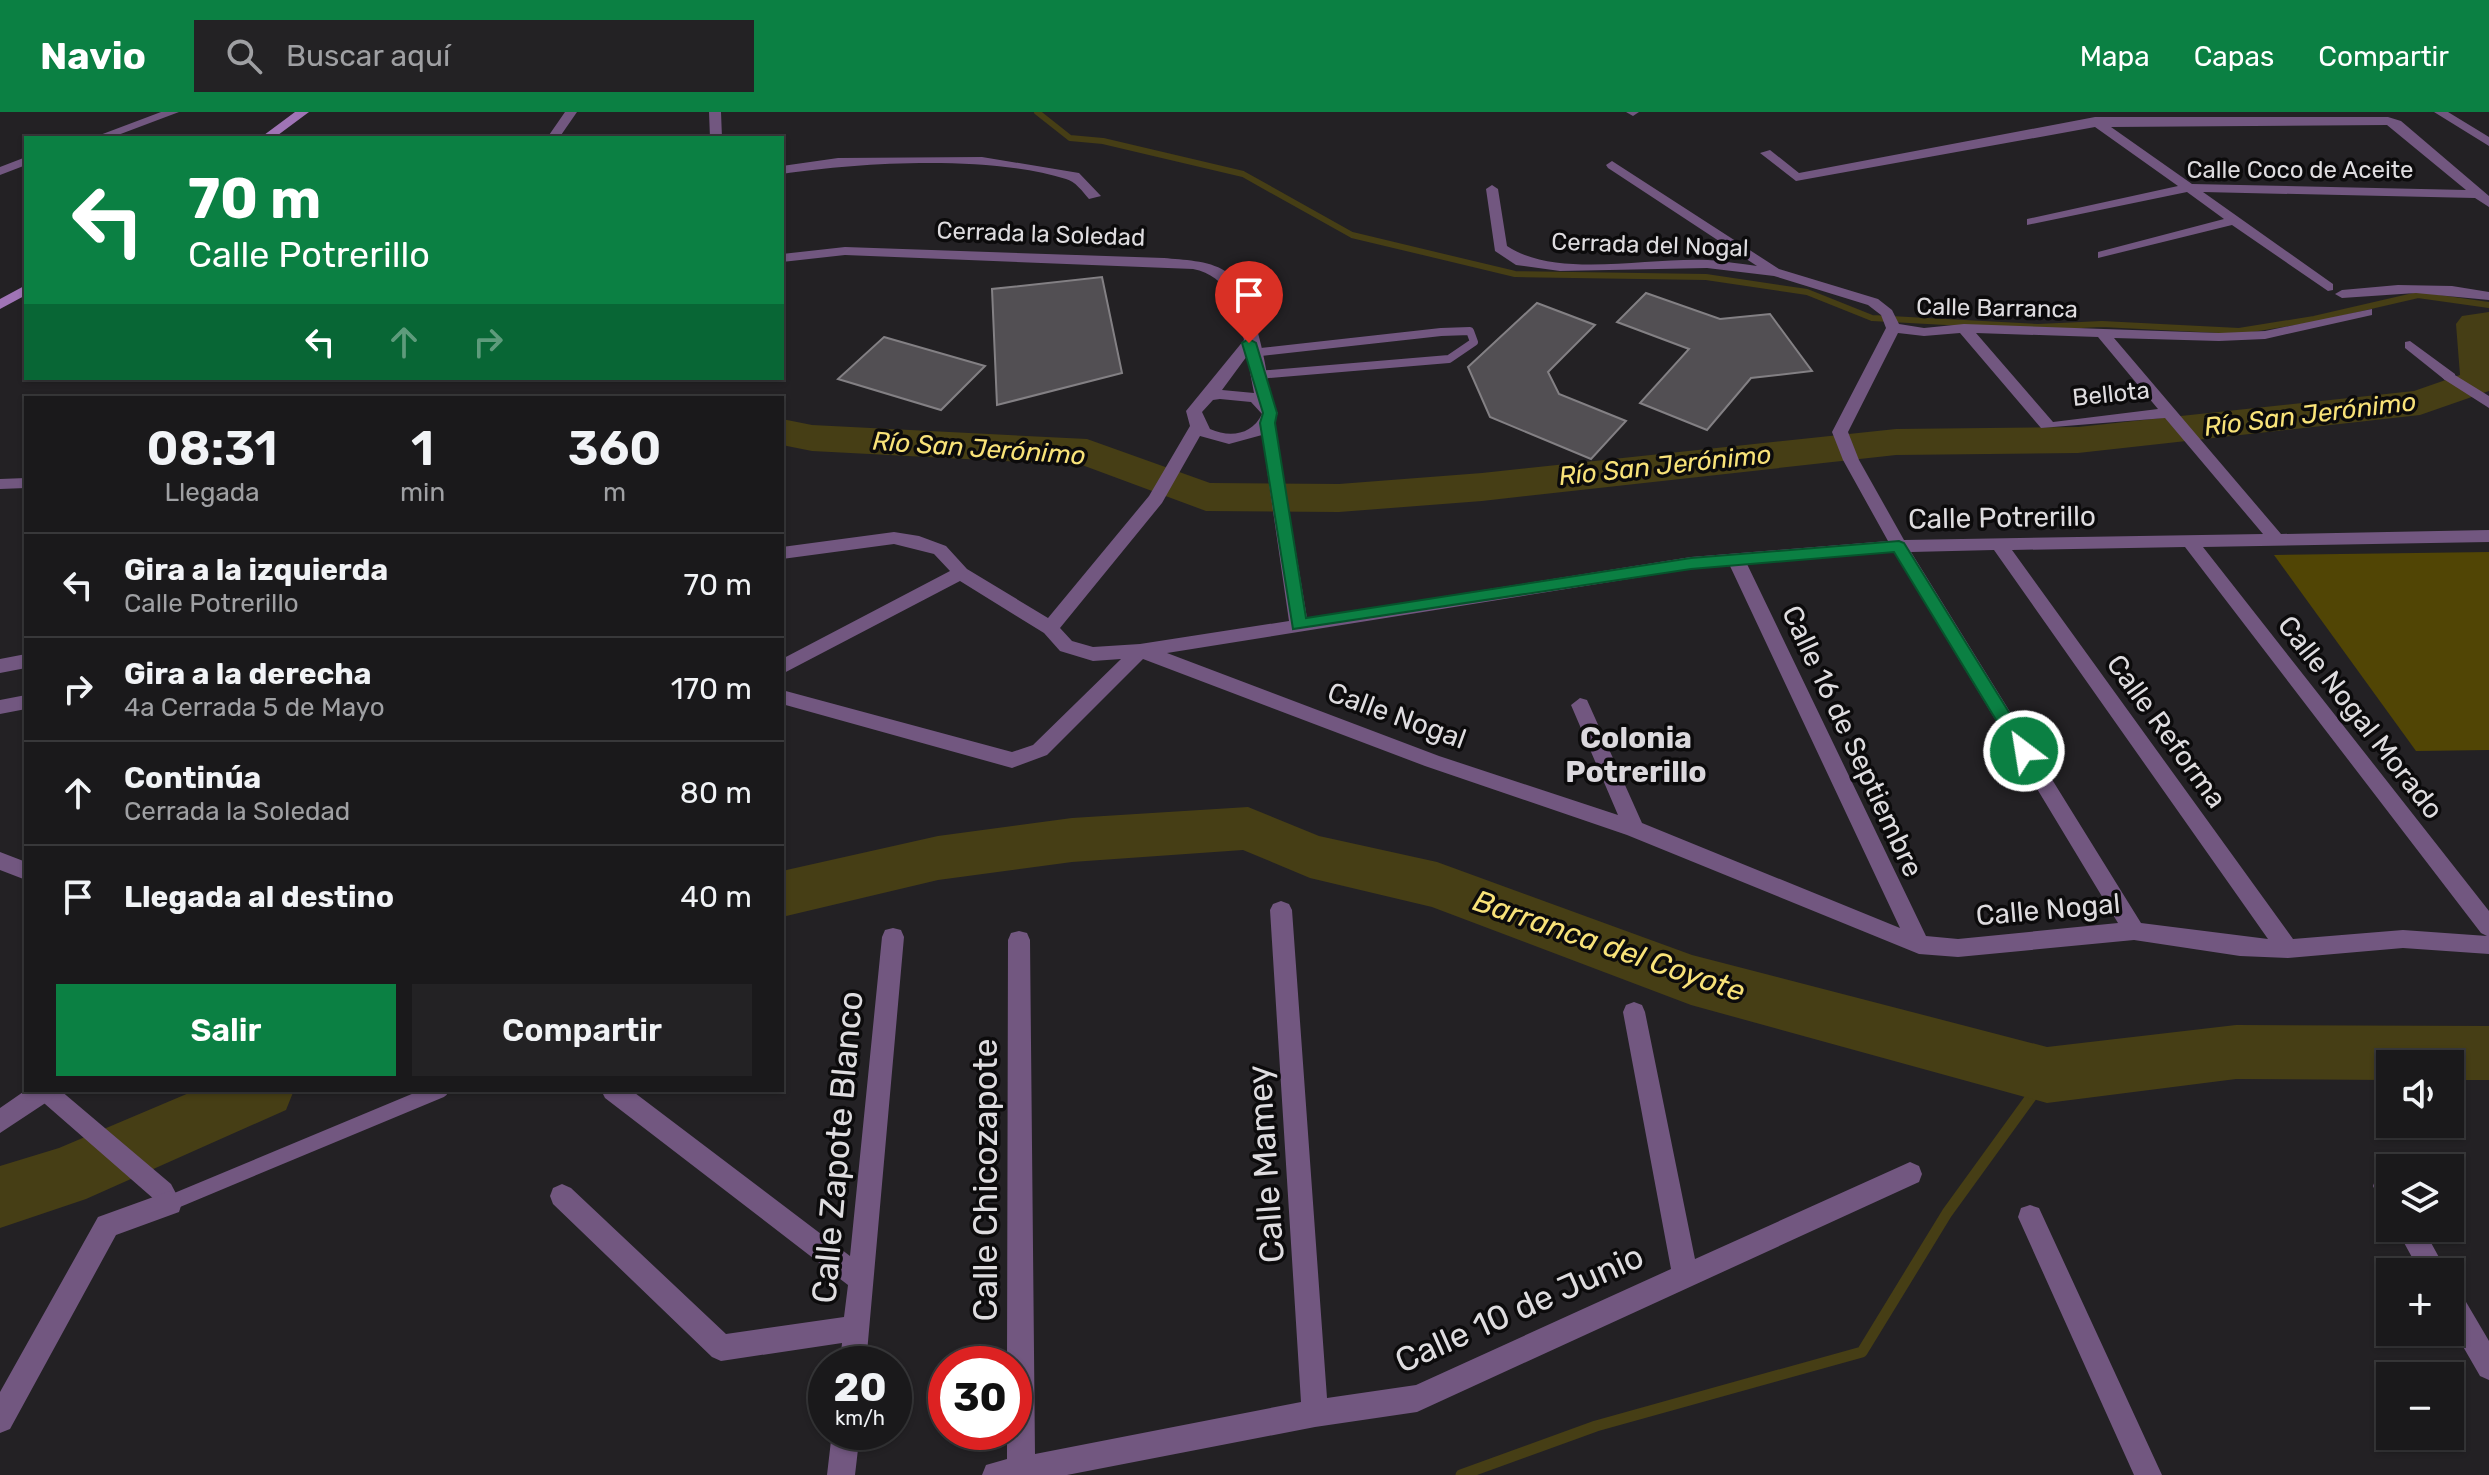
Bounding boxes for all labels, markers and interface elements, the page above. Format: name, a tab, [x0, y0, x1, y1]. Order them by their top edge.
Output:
search box	[194, 20, 754, 92]
text: Navio	[40, 33, 146, 79]
icon: search	[222, 34, 266, 78]
text: Buscar aquí	[286, 38, 450, 74]
text: Mapa	[2080, 40, 2150, 73]
text: Capas	[2194, 40, 2274, 73]
text: Compartir	[2318, 40, 2449, 73]
street label: Calle Coco de Aceite	[2186, 156, 2414, 184]
text: 70 m	[188, 166, 321, 232]
icon: left	[56, 168, 160, 272]
street label: Cerrada la Soledad	[936, 216, 1146, 252]
street label: Cerrada del Nogal	[1551, 228, 1749, 262]
text: Calle Potrerillo	[188, 233, 430, 276]
pin	[1215, 261, 1283, 343]
icon: arrive	[1227, 273, 1271, 317]
street label: Calle Barranca	[1916, 293, 2078, 323]
icon: left	[298, 320, 342, 364]
icon: ahead	[382, 320, 426, 364]
icon: right	[466, 320, 510, 364]
street label: Bellota	[2071, 376, 2151, 412]
water label: Río San Jerónimo	[2202, 386, 2418, 443]
text: 08:31	[147, 420, 277, 477]
text: 1	[411, 420, 434, 477]
text: 360	[568, 420, 661, 477]
water label: Río San Jerónimo	[871, 426, 1087, 471]
water label: Río San Jerónimo	[1557, 439, 1773, 492]
text: Llegada	[164, 477, 260, 508]
text: min	[400, 477, 445, 508]
text: m	[603, 477, 626, 508]
street label: Calle Potrerillo	[1908, 499, 2096, 536]
text: Gira a la izquierda	[124, 552, 388, 588]
icon: left	[56, 563, 100, 607]
text: 70 m	[684, 567, 752, 603]
text: Calle Potrerillo	[124, 588, 299, 619]
street label: Calle 16 de Septiembre	[1775, 600, 1930, 882]
street label: Calle Nogal Morado	[2271, 609, 2450, 825]
street label: Calle Reforma	[2100, 648, 2233, 814]
text: Gira a la derecha	[124, 656, 371, 692]
icon: right	[56, 667, 100, 711]
text: 170 m	[671, 671, 752, 707]
street label: Calle Nogal	[1323, 675, 1470, 756]
text: 4a Cerrada 5 de Mayo	[124, 692, 385, 723]
position arrow	[1982, 709, 2066, 793]
district label: Colonia Potrerillo	[1565, 720, 1707, 790]
text: Continúa	[124, 760, 261, 796]
icon: ahead	[56, 771, 100, 815]
text: 80 m	[680, 775, 752, 811]
text: Cerrada la Soledad	[124, 796, 350, 827]
icon: arrive	[56, 875, 100, 919]
text: Llegada al destino	[124, 879, 394, 915]
text: 40 m	[680, 879, 752, 915]
water label: Barranca del Coyote	[1468, 883, 1750, 1010]
street label: Calle Nogal	[1974, 887, 2122, 932]
button: Salir	[56, 984, 396, 1076]
button: Compartir	[412, 984, 752, 1076]
street label: Calle Zapote Blanco	[803, 989, 872, 1305]
street label: Calle Chicozapote	[965, 1039, 1006, 1322]
map controls	[2376, 1050, 2464, 1450]
button: sound	[2376, 1050, 2464, 1138]
street label: Calle Mamey	[1238, 1064, 1293, 1264]
button: layers	[2376, 1154, 2464, 1242]
street label: Calle 10 de Junio	[1389, 1235, 1650, 1382]
button: +	[2376, 1258, 2464, 1346]
speed limit sign: 30	[928, 1346, 1032, 1450]
button: −	[2376, 1362, 2464, 1450]
text: 20	[833, 1364, 887, 1411]
text: km/h	[835, 1406, 885, 1430]

